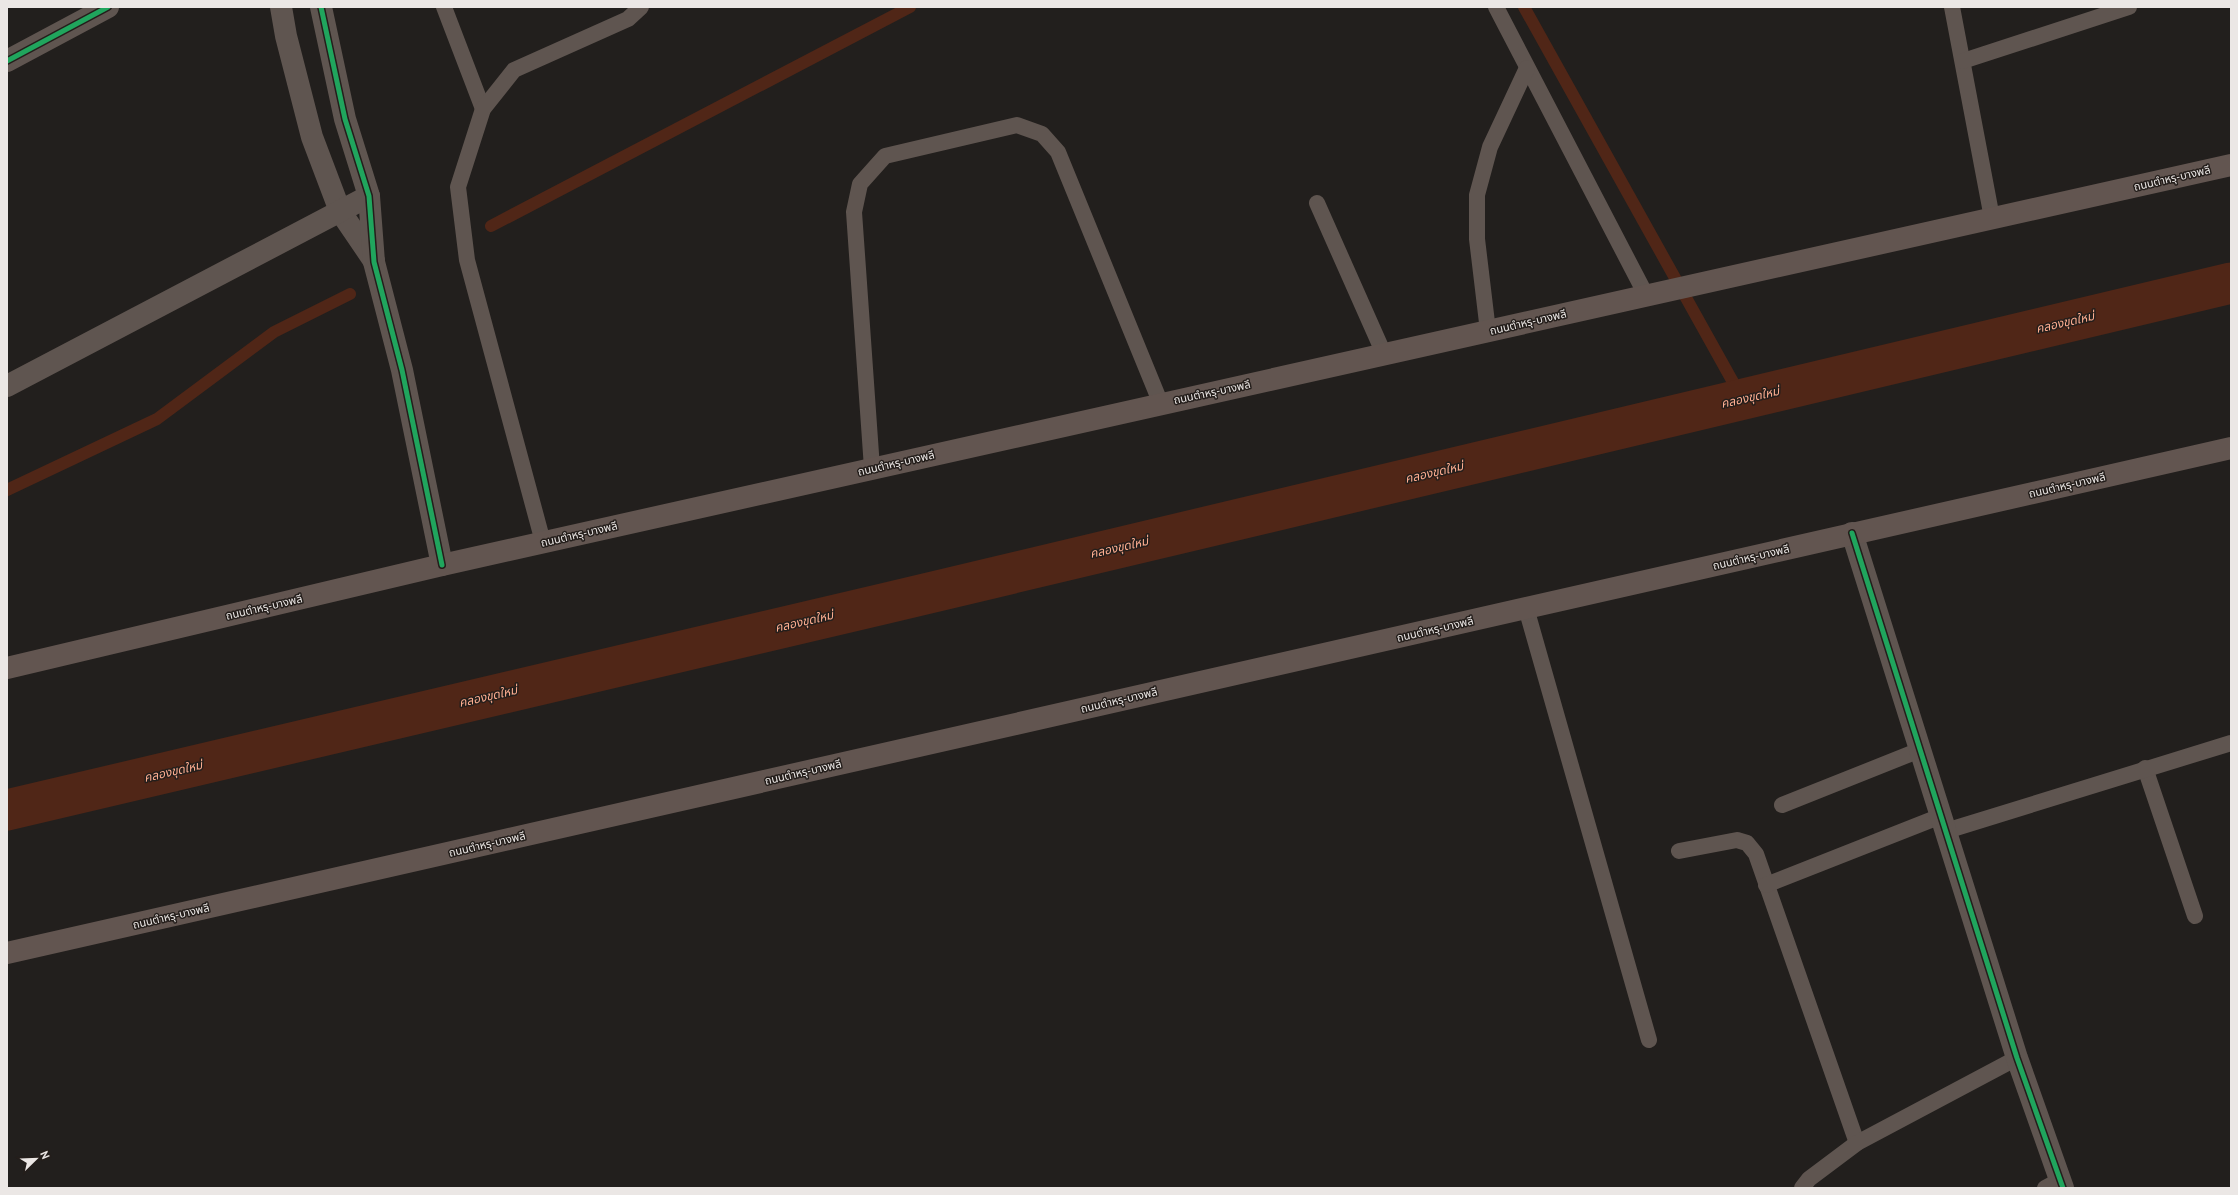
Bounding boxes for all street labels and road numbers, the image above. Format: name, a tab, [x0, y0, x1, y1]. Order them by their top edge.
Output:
street label: ถนนตำหรุ-บางพลี	[2132, 162, 2212, 194]
street label: ถนนตำหรุ-บางพลี	[1488, 306, 1568, 338]
street label: ถนนตำหรุ-บางพลี	[1172, 377, 1252, 407]
street label: ถนนตำหรุ-บางพลี	[856, 447, 936, 479]
street label: ถนนตำหรุ-บางพลี	[2027, 469, 2107, 501]
street label: ถนนตำหรุ-บางพลี	[539, 518, 619, 550]
street label: ถนนตำหรุ-บางพลี	[1711, 541, 1791, 573]
street label: ถนนตำหรุ-บางพลี	[224, 591, 304, 623]
street label: ถนนตำหรุ-บางพลี	[1395, 613, 1475, 645]
street label: ถนนตำหรุ-บางพลี	[1079, 684, 1159, 716]
street label: ถนนตำหรุ-บางพลี	[763, 756, 843, 788]
street label: ถนนตำหรุ-บางพลี	[447, 828, 527, 860]
street label: ถนนตำหรุ-บางพลี	[131, 900, 211, 932]

